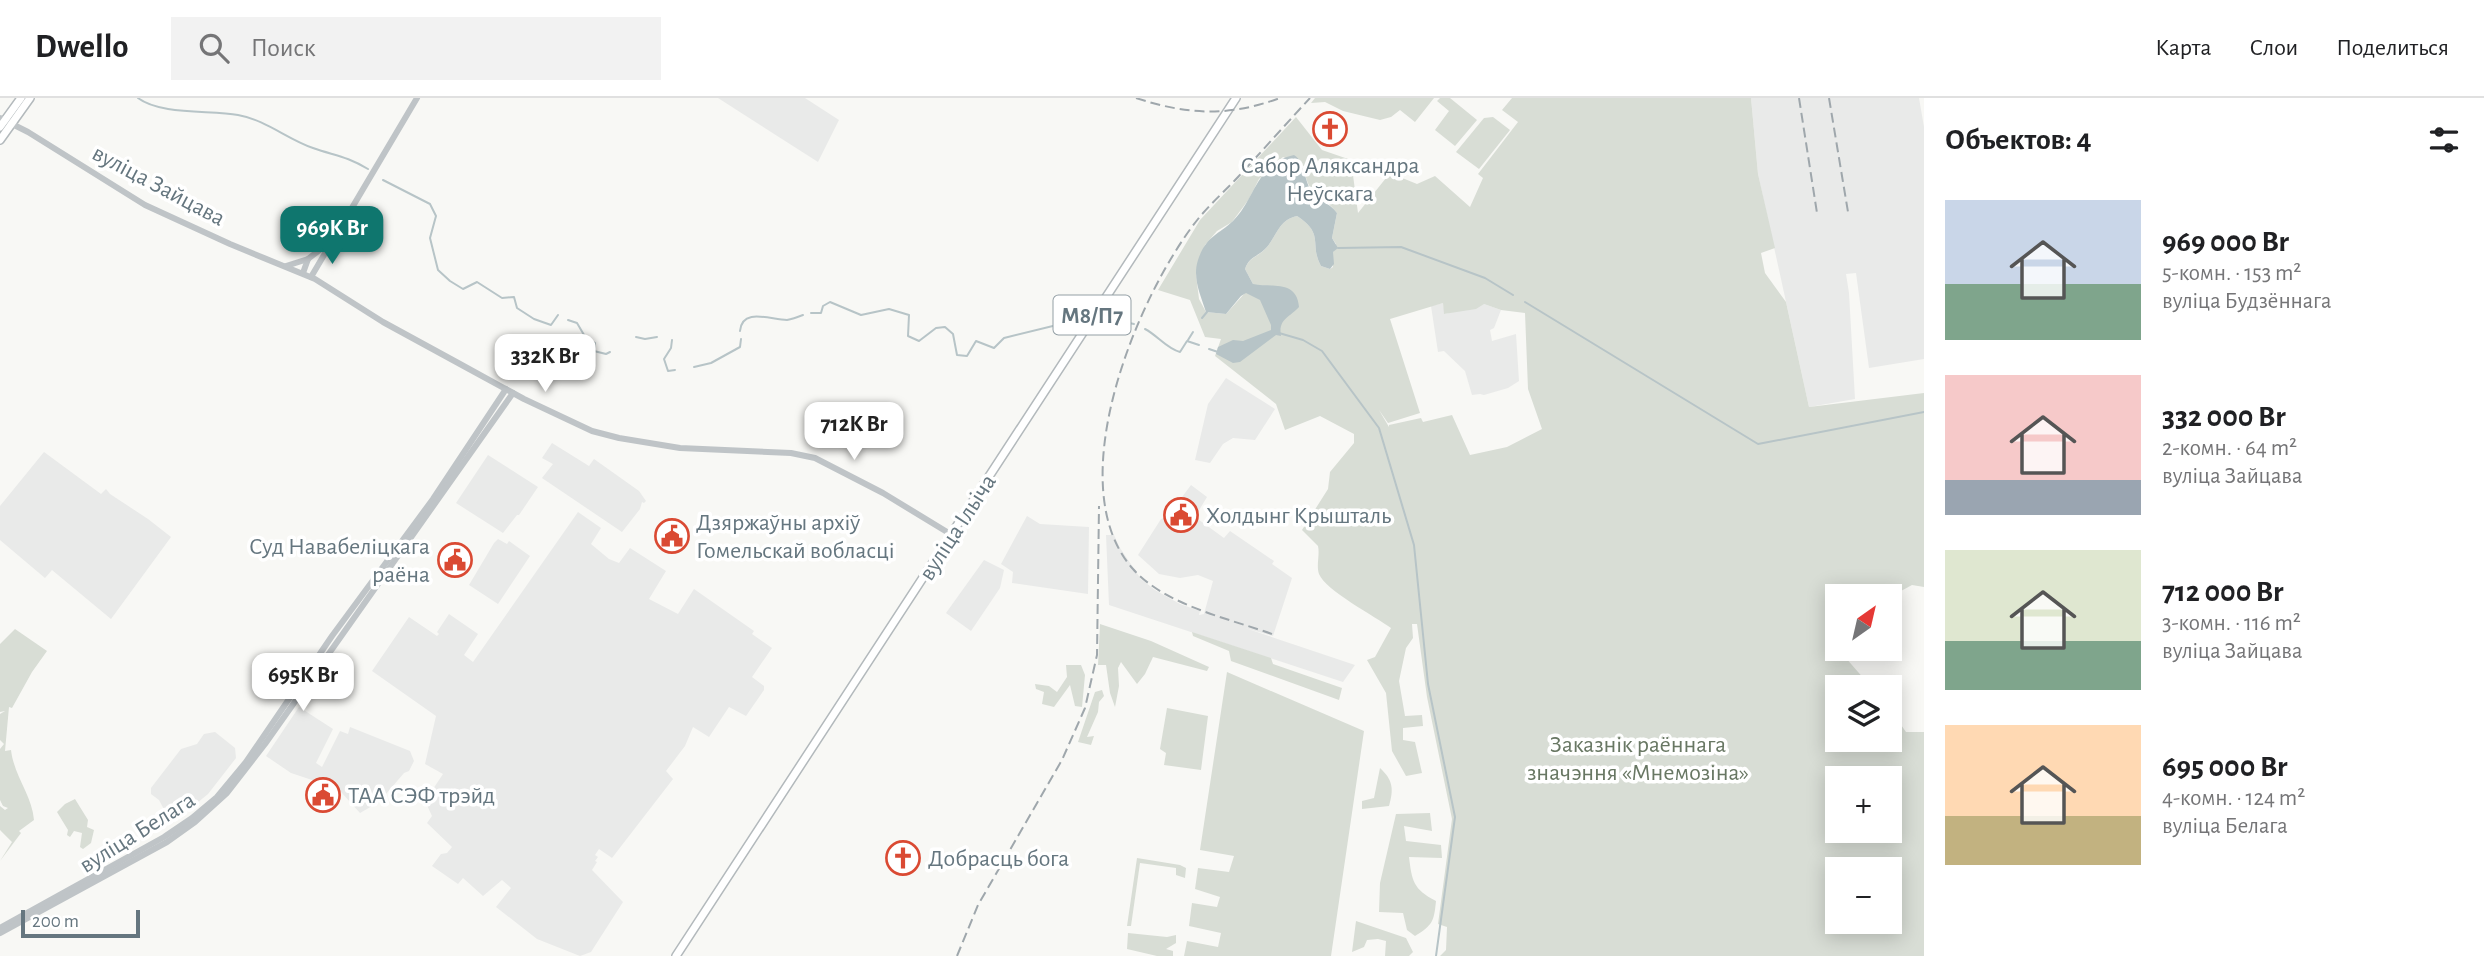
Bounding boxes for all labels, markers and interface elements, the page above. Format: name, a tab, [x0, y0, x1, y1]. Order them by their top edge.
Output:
search box	[171, 17, 661, 80]
icon: search	[195, 29, 233, 67]
text: Dwello	[35, 31, 129, 64]
text: Поиск	[251, 35, 316, 61]
text: Карта	[2155, 36, 2211, 60]
text: Слои	[2249, 36, 2298, 60]
text: Поделиться	[2336, 36, 2449, 60]
church icon: Сабор Аляксандра Неўскага	[1311, 110, 1349, 148]
icon: filters	[2425, 121, 2463, 159]
text: Объектов: 4	[1945, 125, 2092, 155]
street label: вуліца Зайцава	[88, 141, 229, 231]
place label: Сабор Аляксандра Неўскага	[1241, 154, 1419, 206]
pin: 969K Br	[267, 206, 397, 266]
text: 969K Br	[296, 217, 368, 240]
text: 969 000 Br	[2162, 227, 2289, 257]
icon: home	[2001, 228, 2085, 312]
text: 5-комн. · 153 m²	[2162, 262, 2301, 285]
text: вуліца Будзённага	[2162, 290, 2332, 313]
road number: М8/П7	[1054, 296, 1130, 334]
pin: 332K Br	[480, 334, 610, 394]
text: 332K Br	[511, 345, 579, 368]
pin: 712K Br	[789, 402, 919, 462]
text: 332 000 Br	[2162, 402, 2286, 432]
icon: home	[2001, 403, 2085, 487]
text: 712K Br	[820, 413, 888, 436]
text: 2-комн. · 64 m²	[2162, 437, 2297, 460]
text: вуліца Зайцава	[2162, 465, 2303, 488]
street label: вуліца Ільіча	[915, 470, 1001, 585]
public building icon: Холдынг Крышталь	[1162, 496, 1200, 534]
place label: Холдынг Крышталь	[1206, 504, 1391, 528]
place label: Дзяржаўны архіў Гомельскай вобласці	[696, 511, 894, 563]
public building icon: Дзяржаўны архіў Гомельскай вобласці	[653, 517, 691, 555]
place label: Суд Навабеліцкага раёна	[249, 535, 430, 587]
public building icon: Суд Навабеліцкага раёна	[436, 541, 474, 579]
text: 712 000 Br	[2162, 577, 2283, 607]
icon: home	[2001, 578, 2085, 662]
north arrow	[1825, 584, 1902, 662]
map controls	[1825, 584, 1902, 934]
text: 3-комн. · 116 m²	[2162, 612, 2301, 635]
text: вуліца Зайцава	[2162, 640, 2303, 663]
pin: 695K Br	[238, 654, 368, 713]
text: 695K Br	[268, 664, 338, 687]
button: layers	[1825, 675, 1902, 752]
park label: Заказнік раённага значэння «Мнемозіна»	[1527, 733, 1749, 785]
text: 695 000 Br	[2162, 752, 2288, 782]
icon: home	[2001, 753, 2085, 837]
button: +	[1825, 766, 1902, 843]
public building icon: ТАА СЭФ трэйд	[304, 776, 342, 814]
place label: ТАА СЭФ трэйд	[348, 784, 495, 808]
text: 4-комн. · 124 m²	[2162, 787, 2305, 810]
street label: вуліца Белага	[76, 788, 200, 878]
text: вуліца Белага	[2162, 815, 2288, 838]
church icon: Добрасць бога	[884, 839, 922, 877]
place label: Добрасць бога	[928, 847, 1069, 871]
button: −	[1825, 857, 1902, 934]
scale bar	[21, 907, 140, 939]
text: 200 m	[32, 912, 79, 931]

